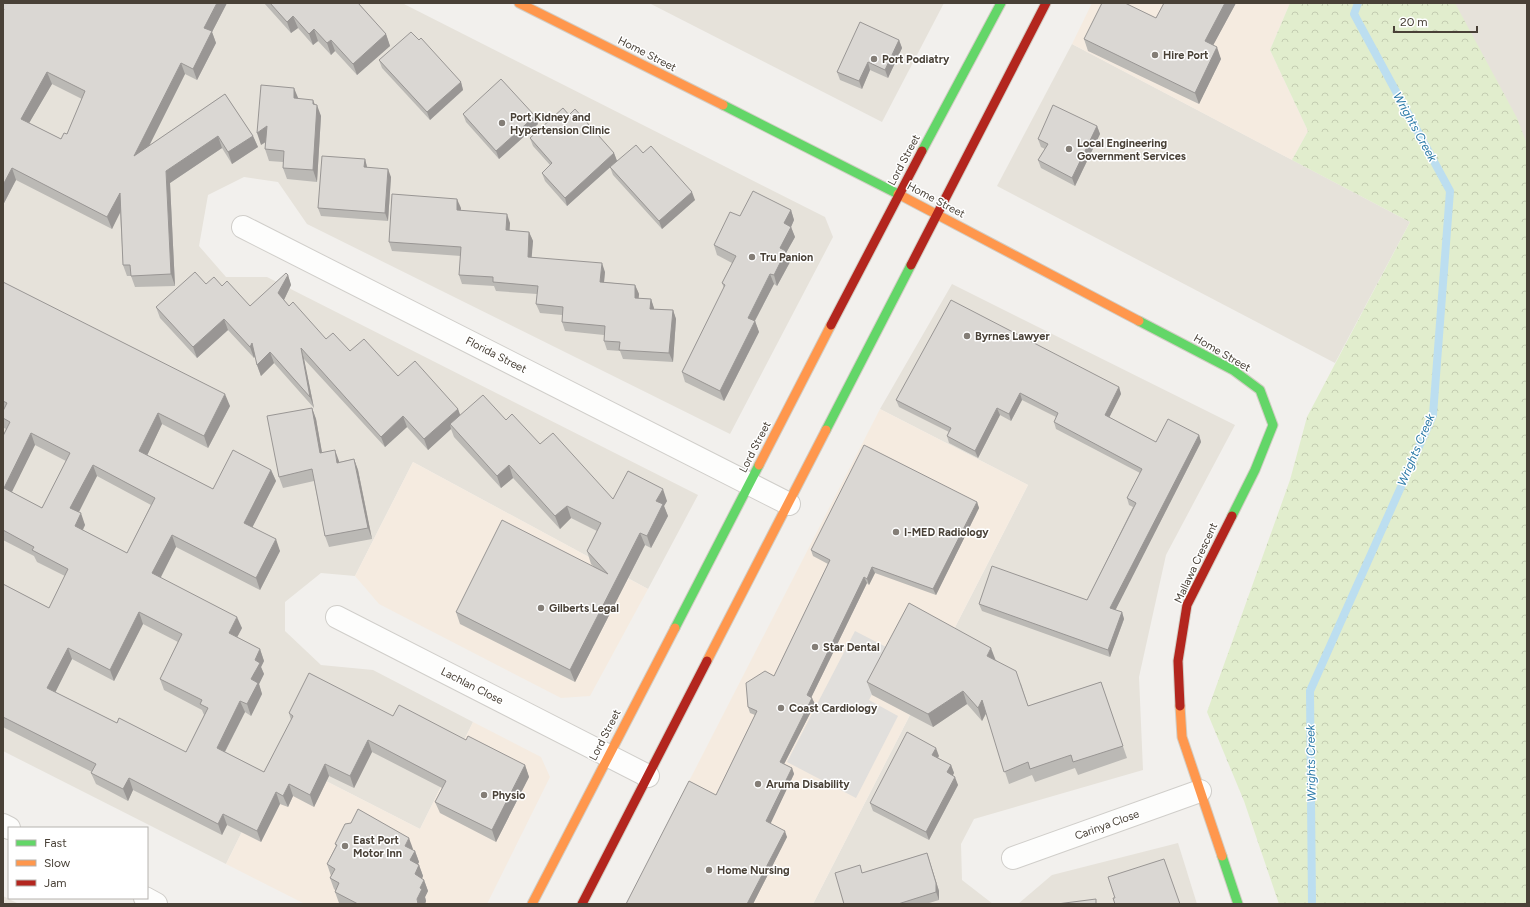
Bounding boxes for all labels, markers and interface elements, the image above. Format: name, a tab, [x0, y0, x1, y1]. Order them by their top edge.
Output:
scale bar	[1394, 8, 1477, 34]
text: 20 m	[1400, 15, 1428, 29]
street label: Home Street	[616, 34, 678, 74]
place label: Hire Port	[1163, 49, 1209, 62]
marker: Hire Port	[1150, 50, 1160, 60]
place label: Port Podiatry	[882, 53, 950, 66]
marker: Port Podiatry	[869, 54, 879, 64]
water label: Wrights Creek	[1390, 90, 1440, 165]
place label: Port Kidney and Hypertension Clinic	[510, 111, 610, 137]
marker: Port Kidney and Hypertension Clinic	[497, 118, 507, 128]
street label: Lord Street	[885, 132, 923, 188]
place label: Local Engineering Government Services	[1077, 137, 1186, 163]
marker: Local Engineering Government Services	[1064, 144, 1074, 154]
street label: Home Street	[905, 179, 967, 221]
place label: Tru Panion	[760, 251, 813, 264]
marker: Tru Panion	[747, 252, 757, 262]
place label: Byrnes Lawyer	[975, 330, 1050, 343]
marker: Byrnes Lawyer	[962, 331, 972, 341]
street label: Home Street	[1191, 331, 1253, 375]
street label: Florida Street	[463, 334, 529, 376]
water label: Wrights Creek	[1395, 411, 1438, 488]
street label: Lord Street	[737, 419, 773, 475]
street label: Mallawa Crescent	[1172, 521, 1220, 605]
place label: I-MED Radiology	[904, 526, 989, 539]
marker: I-MED Radiology	[891, 527, 901, 537]
place label: Gilberts Legal	[549, 602, 619, 615]
marker: Gilberts Legal	[536, 603, 546, 613]
place label: Star Dental	[823, 641, 880, 654]
marker: Star Dental	[810, 642, 820, 652]
street label: Lachlan Close	[439, 665, 505, 707]
place label: Coast Cardiology	[789, 702, 878, 715]
marker: Coast Cardiology	[776, 703, 786, 713]
street label: Lord Street	[587, 707, 623, 763]
water label: Wrights Creek	[1303, 723, 1319, 802]
place label: Aruma Disability	[766, 778, 850, 791]
marker: Aruma Disability	[753, 779, 763, 789]
place label: Physio	[492, 789, 526, 802]
marker: Physio	[479, 790, 489, 800]
street label: Carinya Close	[1073, 807, 1141, 843]
legend	[8, 827, 148, 899]
place label: East Port Motor Inn	[353, 834, 402, 860]
text: Fast	[44, 836, 67, 850]
marker: East Port Motor Inn	[340, 841, 350, 851]
text: Slow	[44, 856, 71, 870]
place label: Home Nursing	[717, 864, 790, 877]
marker: Home Nursing	[704, 865, 714, 875]
text: Jam	[44, 876, 67, 890]

